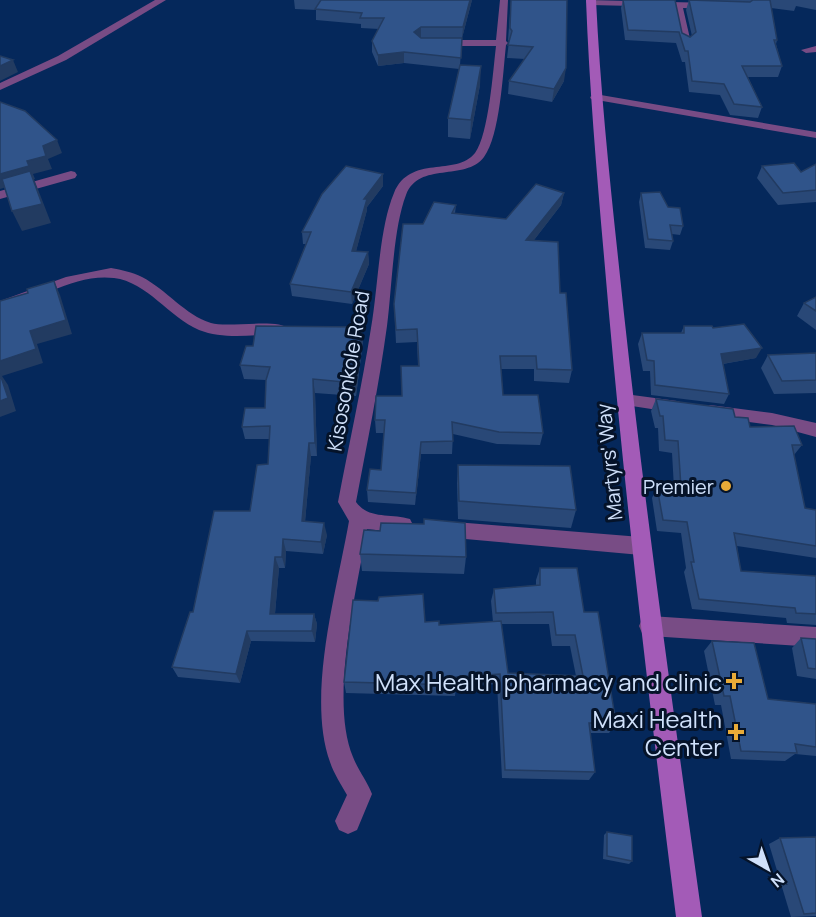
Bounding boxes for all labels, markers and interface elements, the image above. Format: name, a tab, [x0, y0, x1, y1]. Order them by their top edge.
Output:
street label: Kisosonkole Road	[321, 289, 375, 453]
street label: Martyrs' Way	[589, 402, 629, 522]
place label: Premier	[643, 473, 714, 500]
marker: Premier	[719, 479, 733, 493]
place label: Max Health pharmacy and clinic	[375, 665, 722, 698]
marker: Max Health pharmacy and clinic	[727, 674, 741, 688]
place label: Maxi Health Center	[592, 702, 722, 763]
marker: Maxi Health Center	[727, 723, 745, 741]
north arrow	[738, 839, 798, 899]
text: N	[766, 868, 789, 893]

